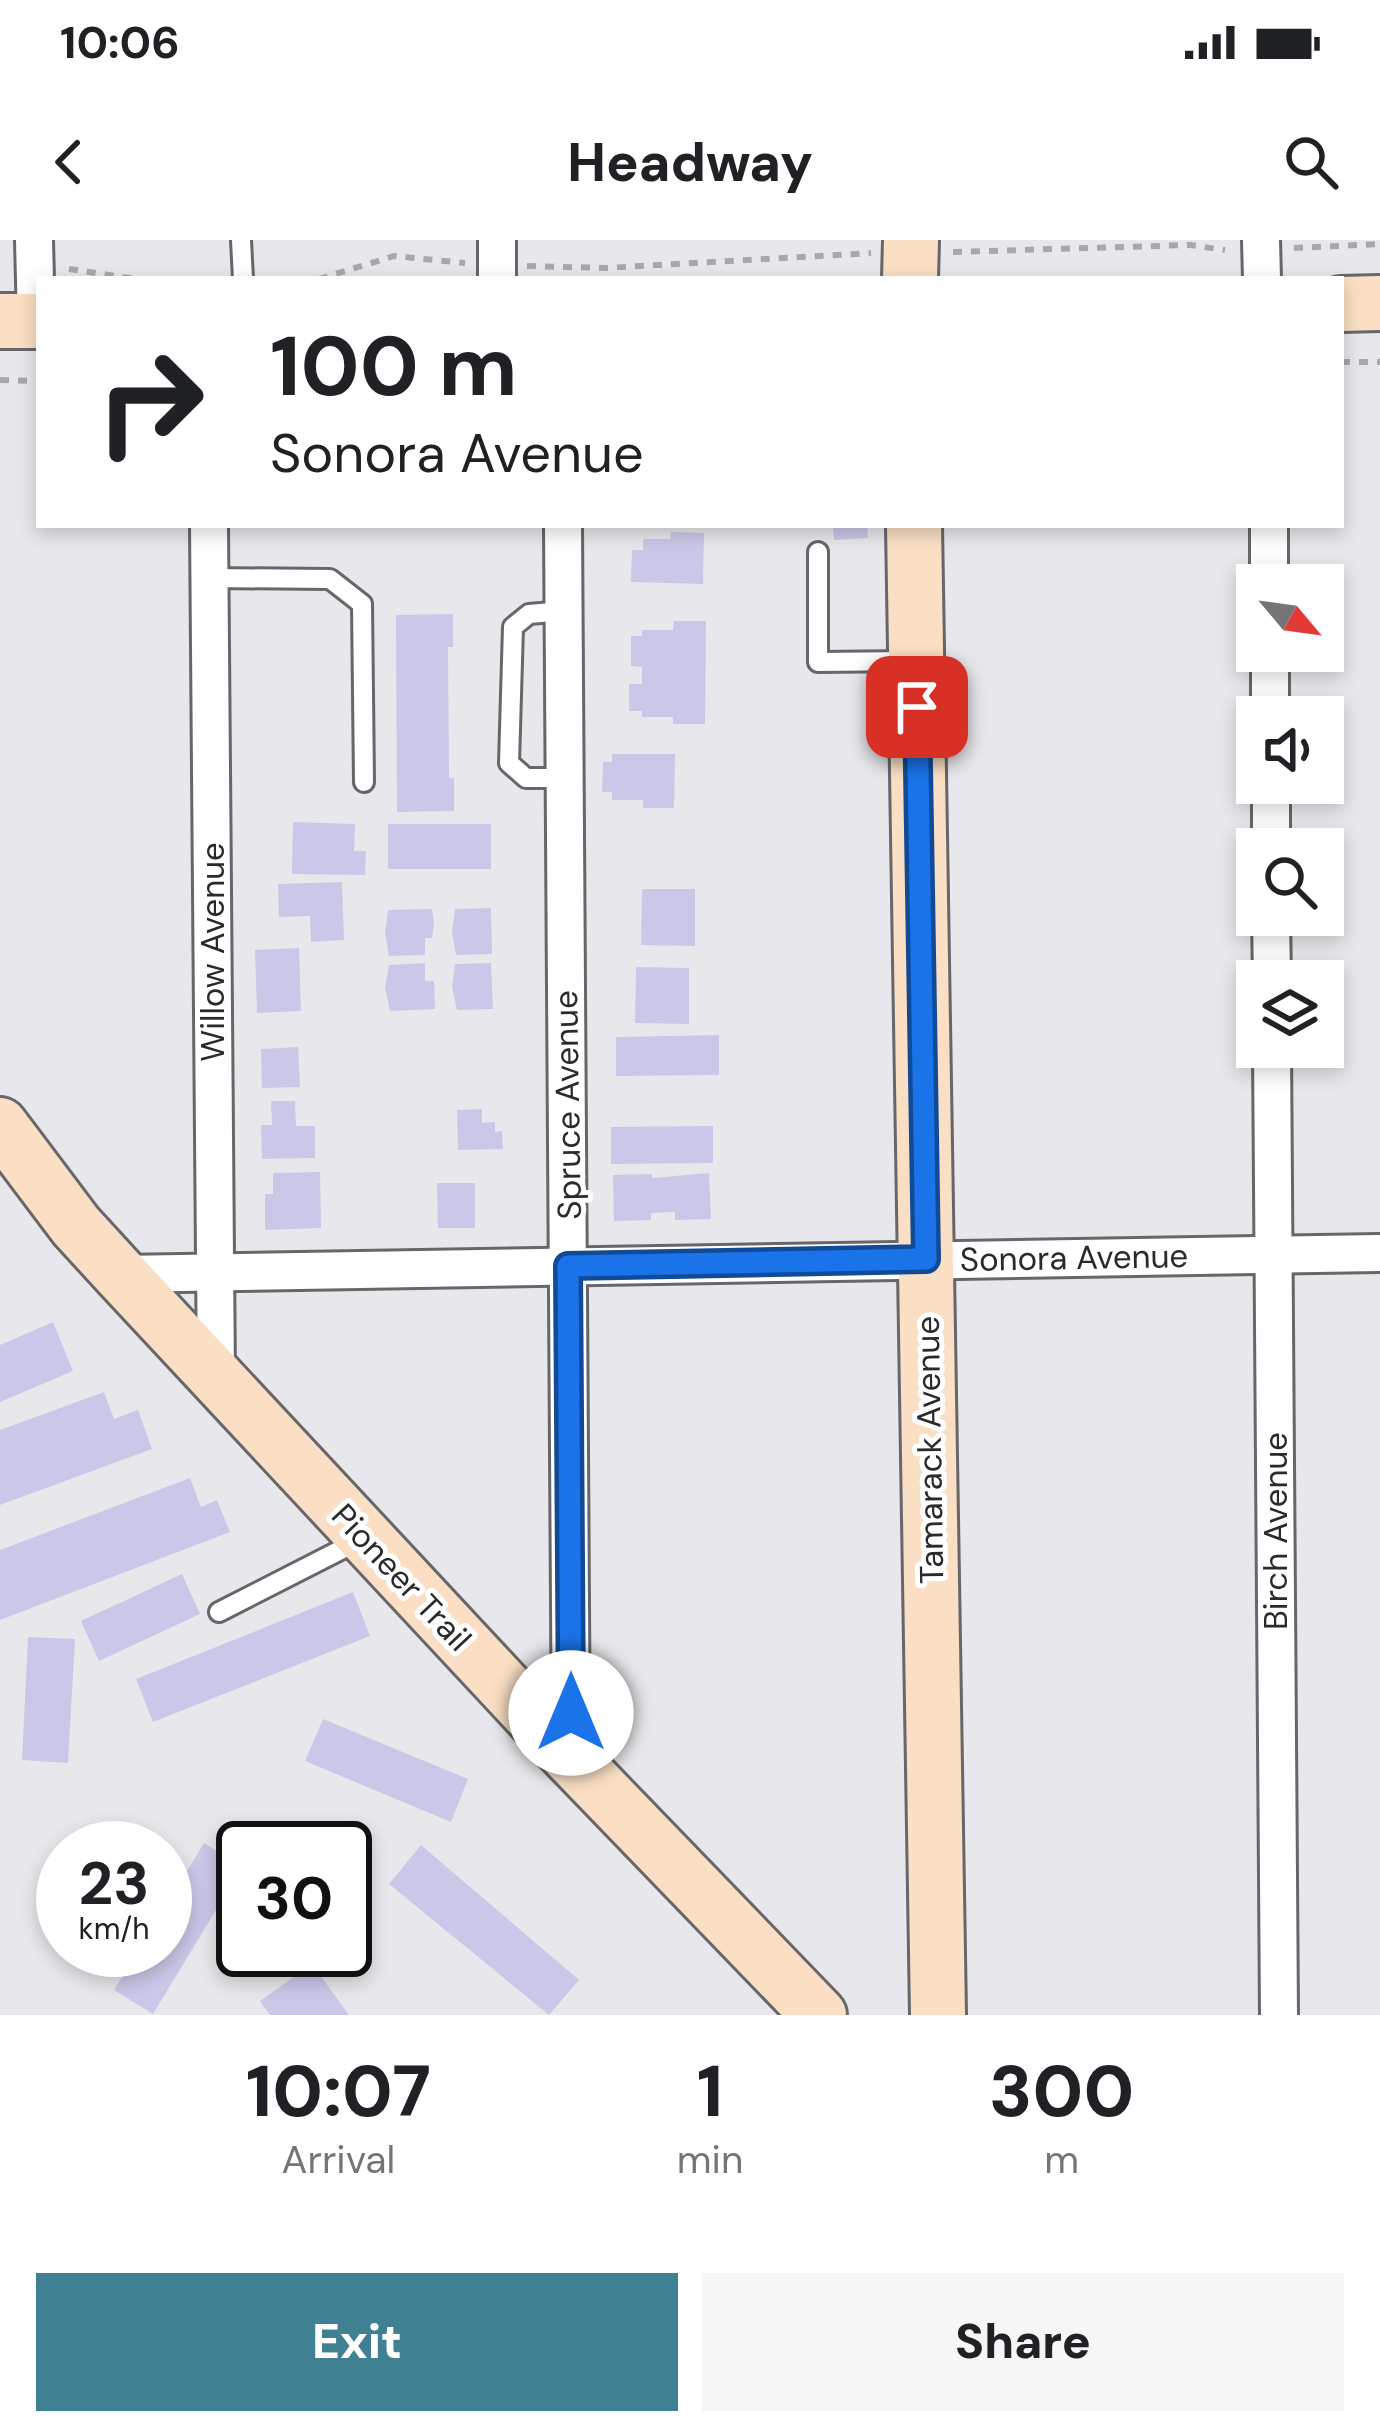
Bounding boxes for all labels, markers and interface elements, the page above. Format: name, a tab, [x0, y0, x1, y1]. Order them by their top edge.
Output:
text: 10:06	[60, 13, 180, 72]
text: Headway	[567, 127, 813, 198]
icon: back	[36, 129, 102, 195]
icon: search	[1278, 129, 1344, 195]
text: 100 m	[270, 312, 518, 421]
icon: right	[72, 324, 228, 480]
text: Sonora Avenue	[270, 418, 644, 489]
north arrow	[1236, 564, 1344, 672]
map controls	[1236, 564, 1344, 1068]
pin	[866, 656, 968, 758]
icon: arrive	[884, 674, 950, 740]
button: sound	[1236, 696, 1344, 804]
button: search	[1236, 828, 1344, 936]
street label: Willow Avenue	[191, 842, 234, 1062]
button: layers	[1236, 960, 1344, 1068]
street label: Spruce Avenue	[544, 990, 591, 1220]
street label: Sonora Avenue	[960, 1234, 1189, 1281]
street label: Tamarack Avenue	[906, 1316, 953, 1584]
street label: Birch Avenue	[1254, 1432, 1297, 1630]
street label: Pioneer Trail	[322, 1495, 481, 1660]
position arrow	[508, 1650, 634, 1776]
speed limit sign: 30	[216, 1821, 372, 1977]
text: 23	[79, 1844, 149, 1923]
text: km/h	[79, 1909, 149, 1948]
text: 10:07	[246, 2045, 431, 2138]
text: 1	[697, 2045, 723, 2138]
text: 300	[989, 2045, 1134, 2138]
text: Arrival	[282, 2134, 395, 2185]
text: min	[677, 2134, 743, 2185]
text: m	[1044, 2134, 1079, 2185]
button: Exit	[36, 2273, 678, 2411]
button: Share	[702, 2273, 1344, 2411]

